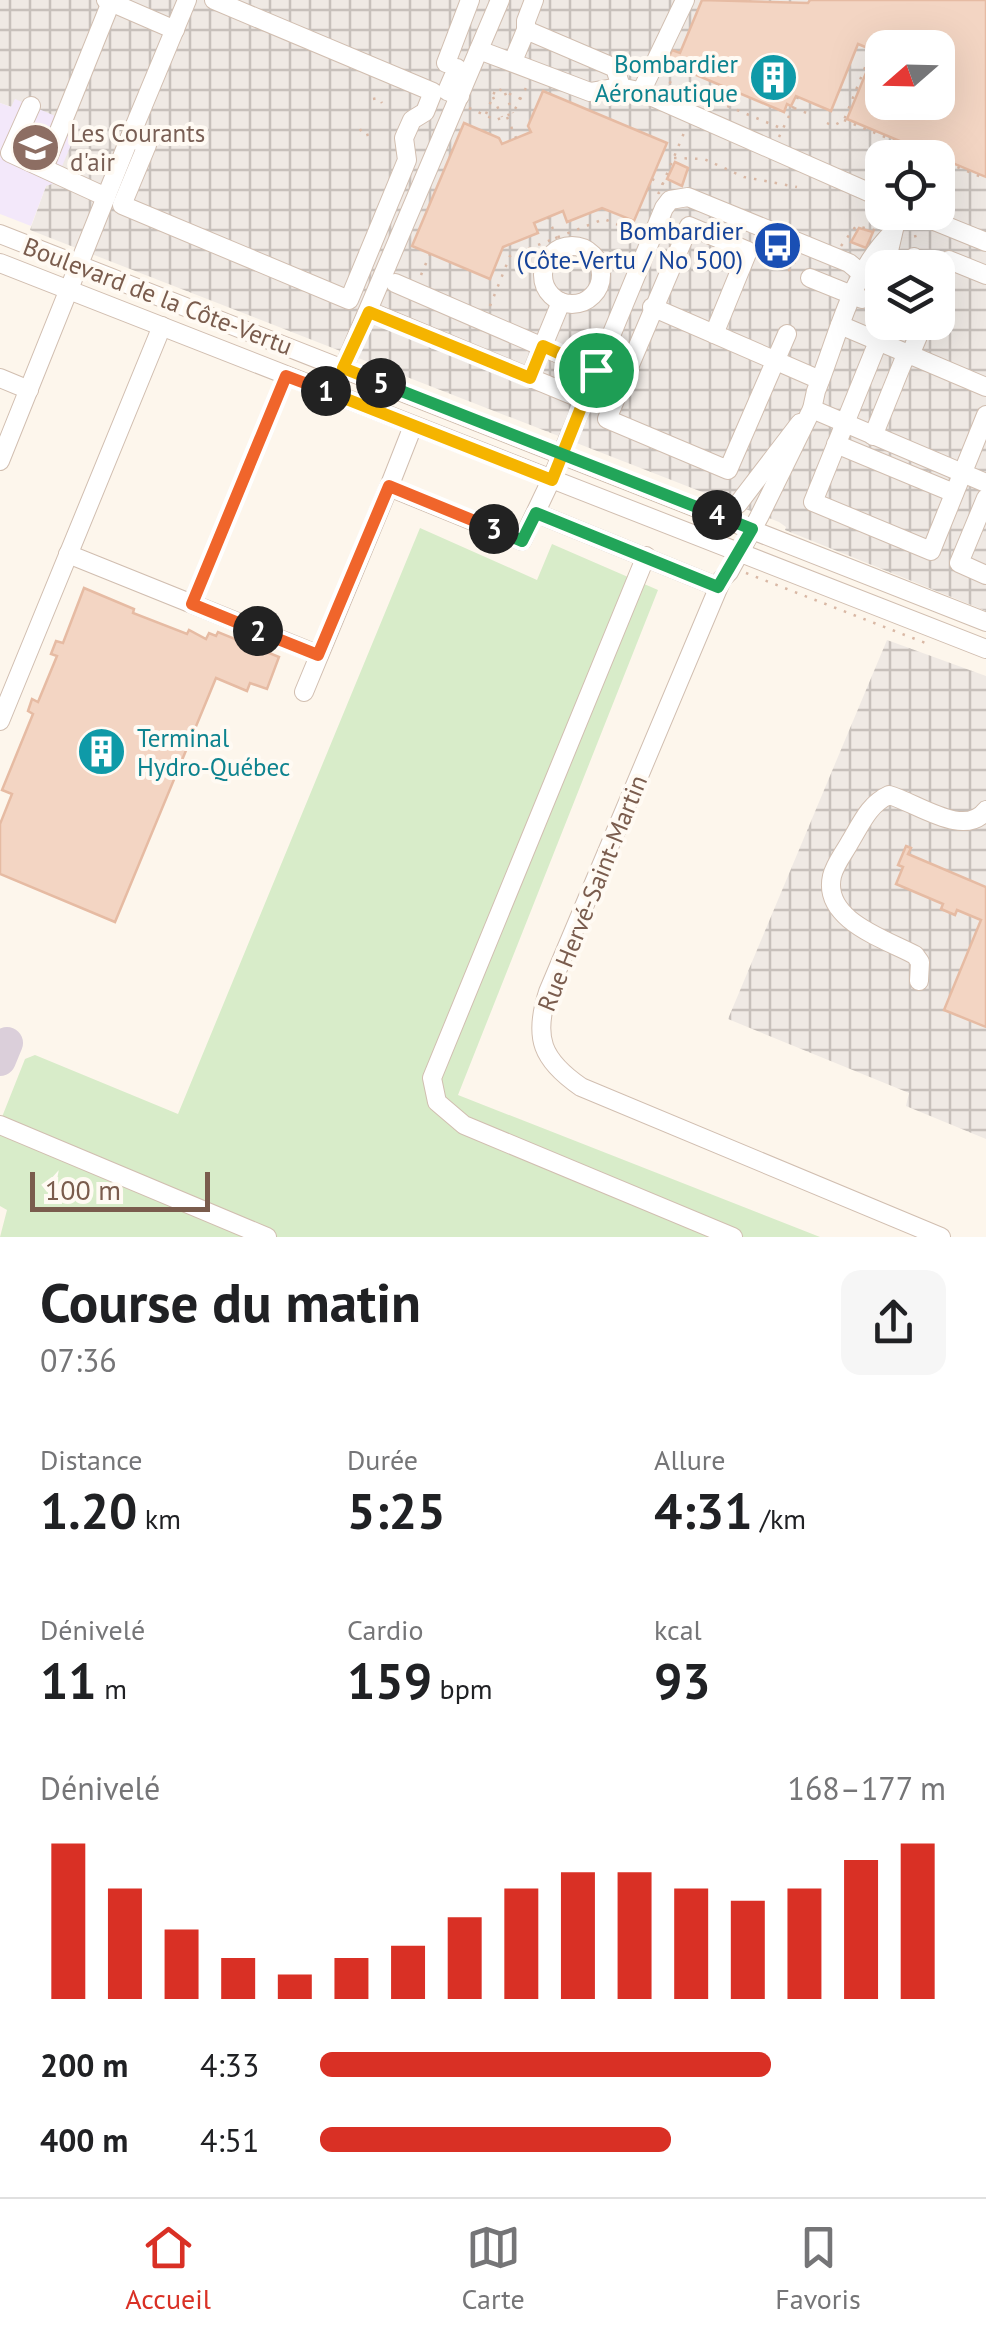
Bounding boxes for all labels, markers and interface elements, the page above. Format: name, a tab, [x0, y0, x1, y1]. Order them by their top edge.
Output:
north arrow	[865, 30, 955, 120]
map controls	[865, 30, 955, 340]
place label: Bombardier Aéronautique	[595, 48, 738, 109]
building icon: Bombardier Aéronautique	[747, 52, 799, 104]
place label: Les Courants d'air	[70, 117, 205, 178]
school or university icon: Les Courants d'air	[9, 121, 61, 173]
button: locate	[865, 140, 955, 230]
place label: Bombardier (Côte-Vertu / No 500)	[516, 215, 743, 276]
bus stop icon: Bombardier (Côte-Vertu / No 500)	[752, 219, 804, 271]
street label: Boulevard de la Côte-Vertu	[19, 230, 297, 362]
button: layers	[865, 250, 955, 340]
pin	[554, 328, 639, 413]
icon: arrive	[569, 343, 624, 398]
pin: 5	[356, 358, 406, 408]
text: 5	[373, 364, 389, 401]
pin: 1	[301, 366, 351, 416]
text: 1	[318, 372, 334, 409]
pin: 4	[692, 490, 742, 540]
text: 4	[709, 496, 725, 533]
pin: 3	[469, 504, 519, 554]
text: 3	[486, 510, 502, 547]
pin: 2	[233, 606, 283, 656]
text: 2	[250, 612, 266, 649]
place label: Terminal Hydro-Québec	[137, 722, 290, 783]
building icon: Terminal Hydro-Québec	[76, 726, 128, 778]
street label: Rue Hervé-Saint-Martin	[530, 770, 654, 1016]
scale bar	[30, 1167, 210, 1212]
text: 100 m	[45, 1171, 121, 1208]
text: Course du matin	[40, 1266, 421, 1337]
button: share	[841, 1270, 946, 1375]
text: 07:36	[40, 1339, 117, 1381]
text: Distance	[40, 1441, 143, 1478]
text: Durée	[347, 1441, 418, 1478]
text: Allure	[654, 1441, 726, 1478]
text: 1.20	[40, 1478, 137, 1543]
text: 5:25	[347, 1478, 446, 1543]
text: 4:31	[654, 1478, 753, 1543]
text: km	[137, 1500, 181, 1537]
text: /km	[753, 1500, 806, 1537]
text: Dénivelé	[40, 1611, 145, 1648]
text: Cardio	[347, 1611, 424, 1648]
text: kcal	[654, 1611, 702, 1648]
text: 11	[40, 1648, 97, 1713]
text: 159	[347, 1648, 432, 1713]
text: 93	[654, 1648, 711, 1713]
text: m	[97, 1670, 127, 1707]
text: bpm	[432, 1670, 493, 1707]
text: Dénivelé	[40, 1767, 160, 1809]
text: 168–177 m	[787, 1767, 946, 1809]
text: 200 m	[40, 2044, 128, 2086]
text: 4:33	[200, 2044, 259, 2086]
text: 400 m	[40, 2119, 128, 2161]
text: 4:51	[200, 2119, 259, 2161]
tab: Accueil	[125, 2220, 211, 2317]
tab: Carte	[462, 2220, 525, 2317]
tab: Favoris	[775, 2220, 861, 2317]

